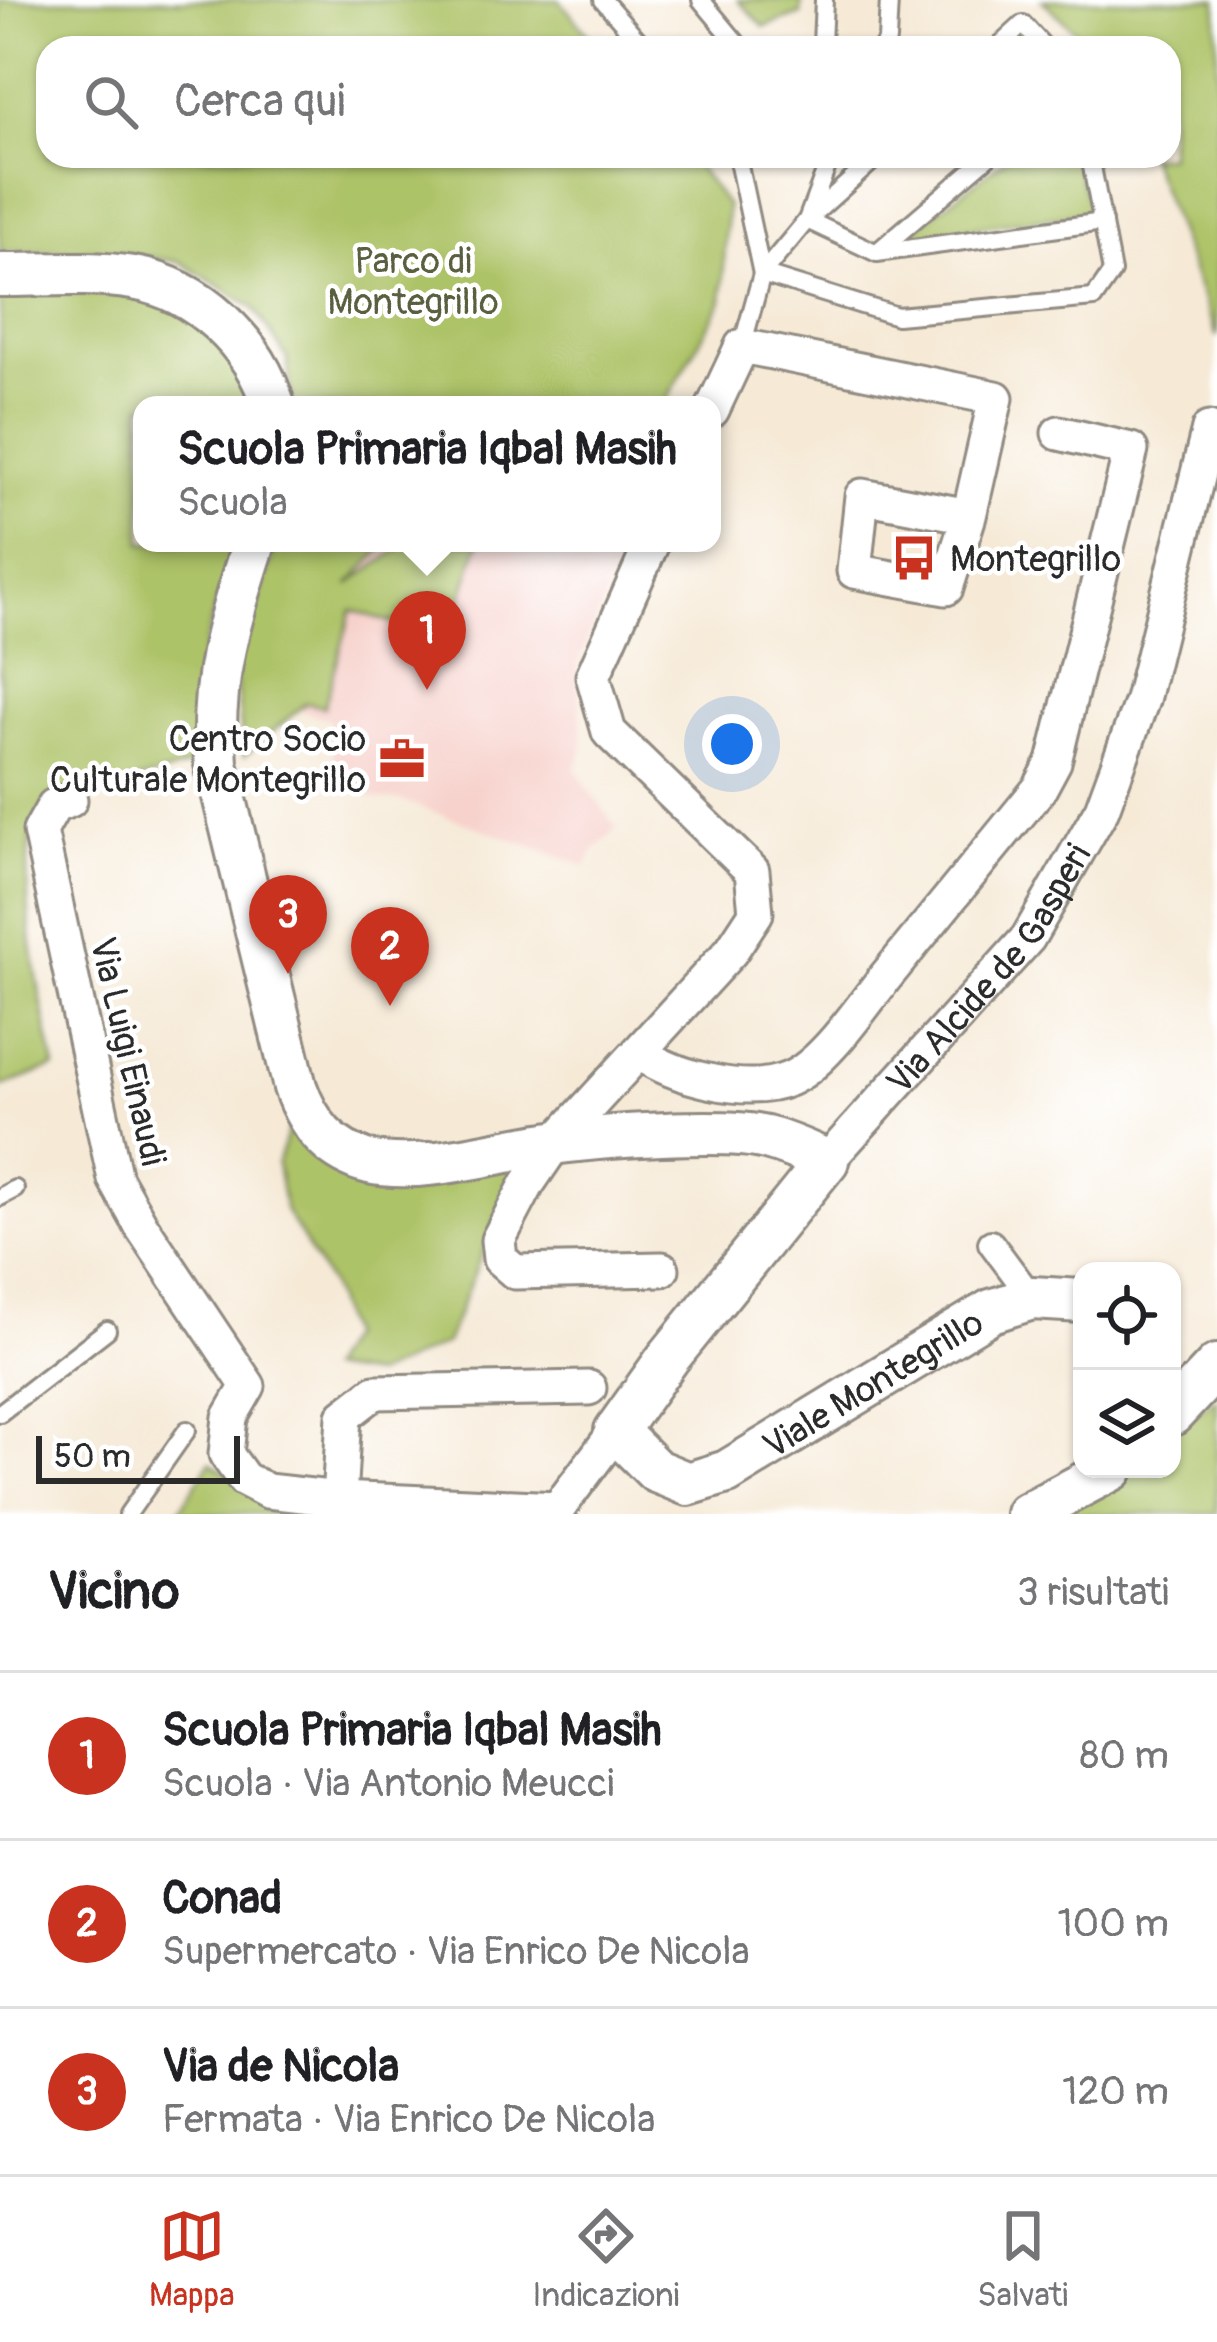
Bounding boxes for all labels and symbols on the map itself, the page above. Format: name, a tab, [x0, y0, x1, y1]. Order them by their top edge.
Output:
park label: Parco di Montegrillo	[327, 239, 499, 325]
bus stop icon: Montegrillo	[889, 533, 939, 583]
place label: Montegrillo	[950, 537, 1121, 582]
pin: 1	[388, 591, 466, 690]
your location	[702, 714, 762, 774]
place label: Centro Socio Culturale Montegrillo	[50, 717, 366, 803]
office icon: Centro Socio Culturale Montegrillo	[377, 734, 427, 784]
street label: Via Alcide de Gasperi	[877, 836, 1101, 1104]
pin: 3	[249, 875, 327, 974]
pin: 2	[351, 907, 429, 1006]
street label: Via Luigi Einaudi	[79, 933, 176, 1170]
street label: Viale Montegrillo	[755, 1300, 992, 1469]
scale bar	[36, 1430, 240, 1483]

